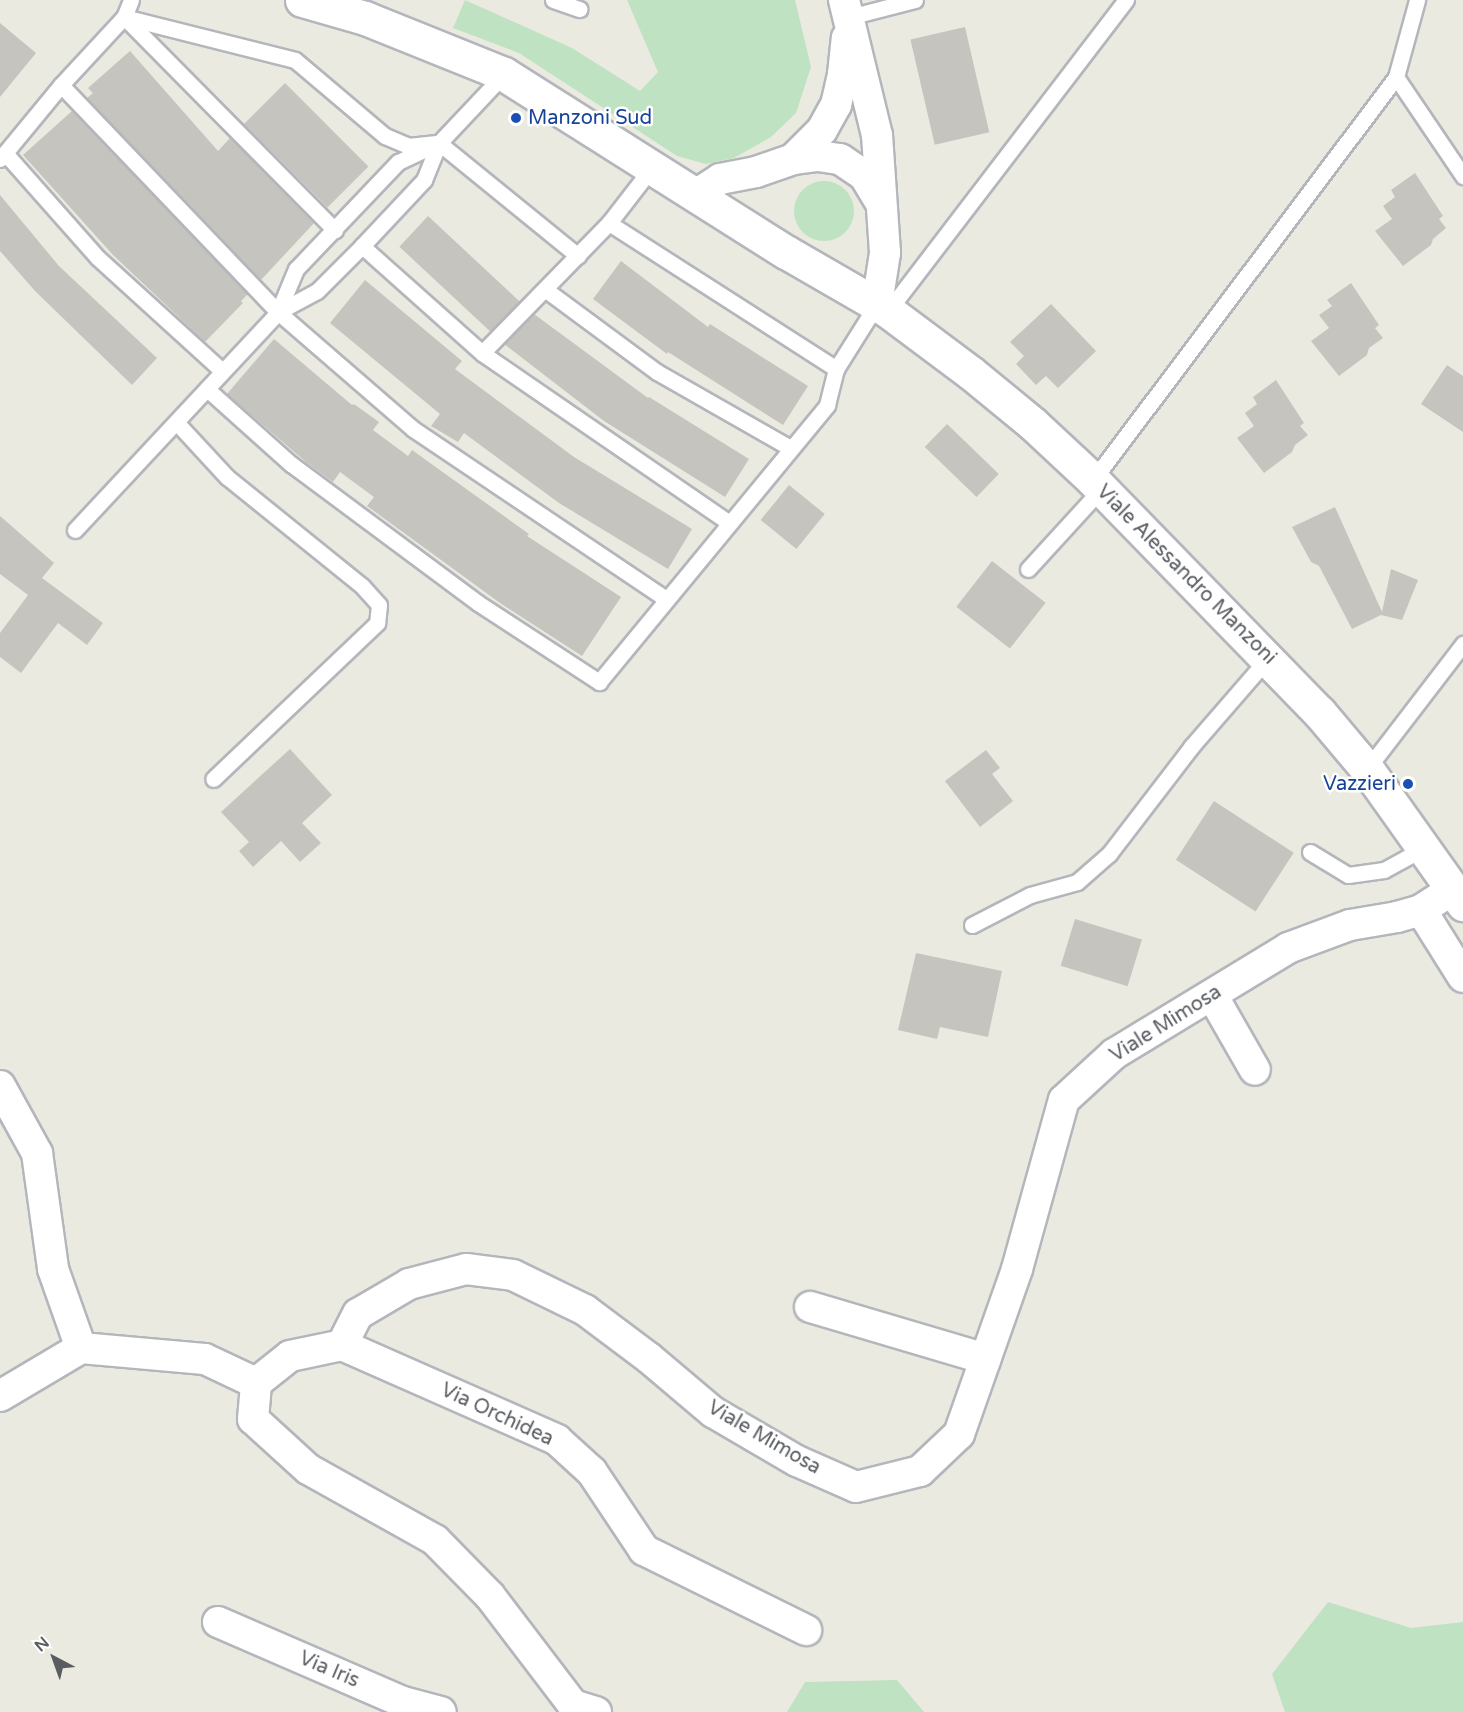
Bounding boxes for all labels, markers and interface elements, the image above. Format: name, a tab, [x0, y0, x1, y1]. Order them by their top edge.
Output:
place label: Manzoni Sud	[528, 106, 652, 130]
marker: Manzoni Sud	[509, 111, 523, 125]
street label: Viale Alessandro Manzoni	[1091, 480, 1281, 670]
place label: Vazzieri	[1323, 772, 1396, 796]
marker: Vazzieri	[1401, 777, 1415, 791]
street label: Viale Mimosa	[1106, 980, 1226, 1068]
street label: Via Orchidea	[437, 1378, 557, 1452]
street label: Viale Mimosa	[703, 1396, 825, 1480]
north arrow	[24, 1628, 84, 1688]
text: N	[31, 1633, 54, 1656]
street label: Via Iris	[295, 1647, 363, 1693]

